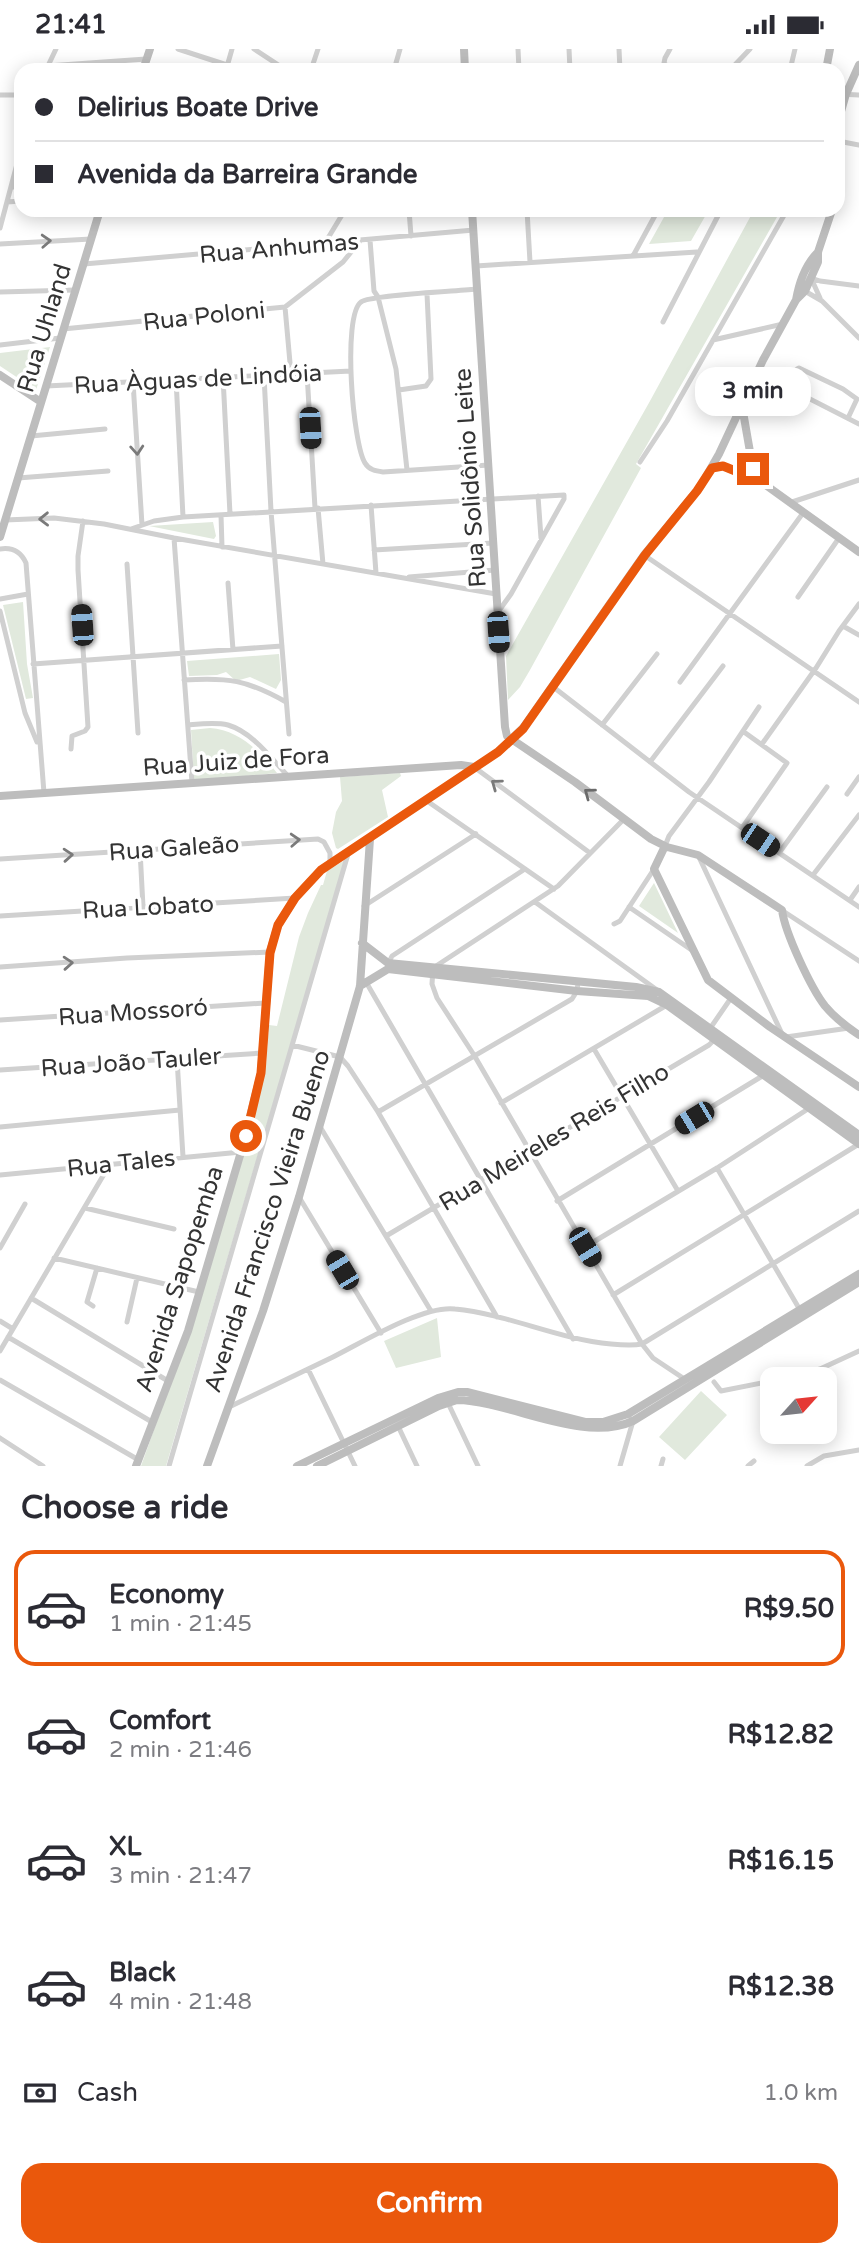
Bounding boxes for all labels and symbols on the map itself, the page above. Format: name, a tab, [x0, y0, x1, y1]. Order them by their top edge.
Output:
street label: Rua Anhumas	[198, 227, 360, 270]
one-way arrow	[41, 234, 52, 249]
street label: Rua Uhland	[11, 260, 78, 396]
street label: Rua Poloni	[141, 296, 267, 337]
street label: Rua Àguas de Lindóia	[73, 358, 323, 400]
street label: Rua Solidônio Leite	[448, 367, 493, 589]
callout: 3 min	[695, 367, 811, 417]
car	[299, 406, 322, 450]
one-way arrow	[129, 445, 144, 456]
route end	[737, 453, 769, 485]
one-way arrow	[38, 511, 49, 527]
car	[71, 603, 94, 647]
car	[487, 610, 510, 654]
street label: Rua Juiz de Fora	[142, 741, 330, 782]
one-way arrow	[491, 779, 504, 792]
one-way arrow	[584, 788, 597, 801]
car	[737, 820, 784, 860]
street label: Rua Galeão	[108, 829, 240, 868]
one-way arrow	[290, 833, 301, 848]
one-way arrow	[63, 848, 74, 863]
street label: Rua Lobato	[81, 890, 215, 925]
one-way arrow	[63, 955, 74, 970]
street label: Rua Mossoró	[57, 993, 209, 1032]
street label: Rua João Tauler	[40, 1042, 223, 1083]
street label: Avenida Francisco Vieira Bueno	[198, 1046, 337, 1396]
street label: Rua Meireles Reis Filho	[434, 1057, 675, 1218]
car	[671, 1098, 718, 1138]
route start	[230, 1120, 262, 1152]
street label: Rua Tales	[65, 1143, 177, 1184]
street label: Avenida Sapopemba	[129, 1162, 230, 1396]
car	[566, 1224, 605, 1270]
car	[323, 1247, 362, 1293]
north arrow	[760, 1367, 836, 1444]

